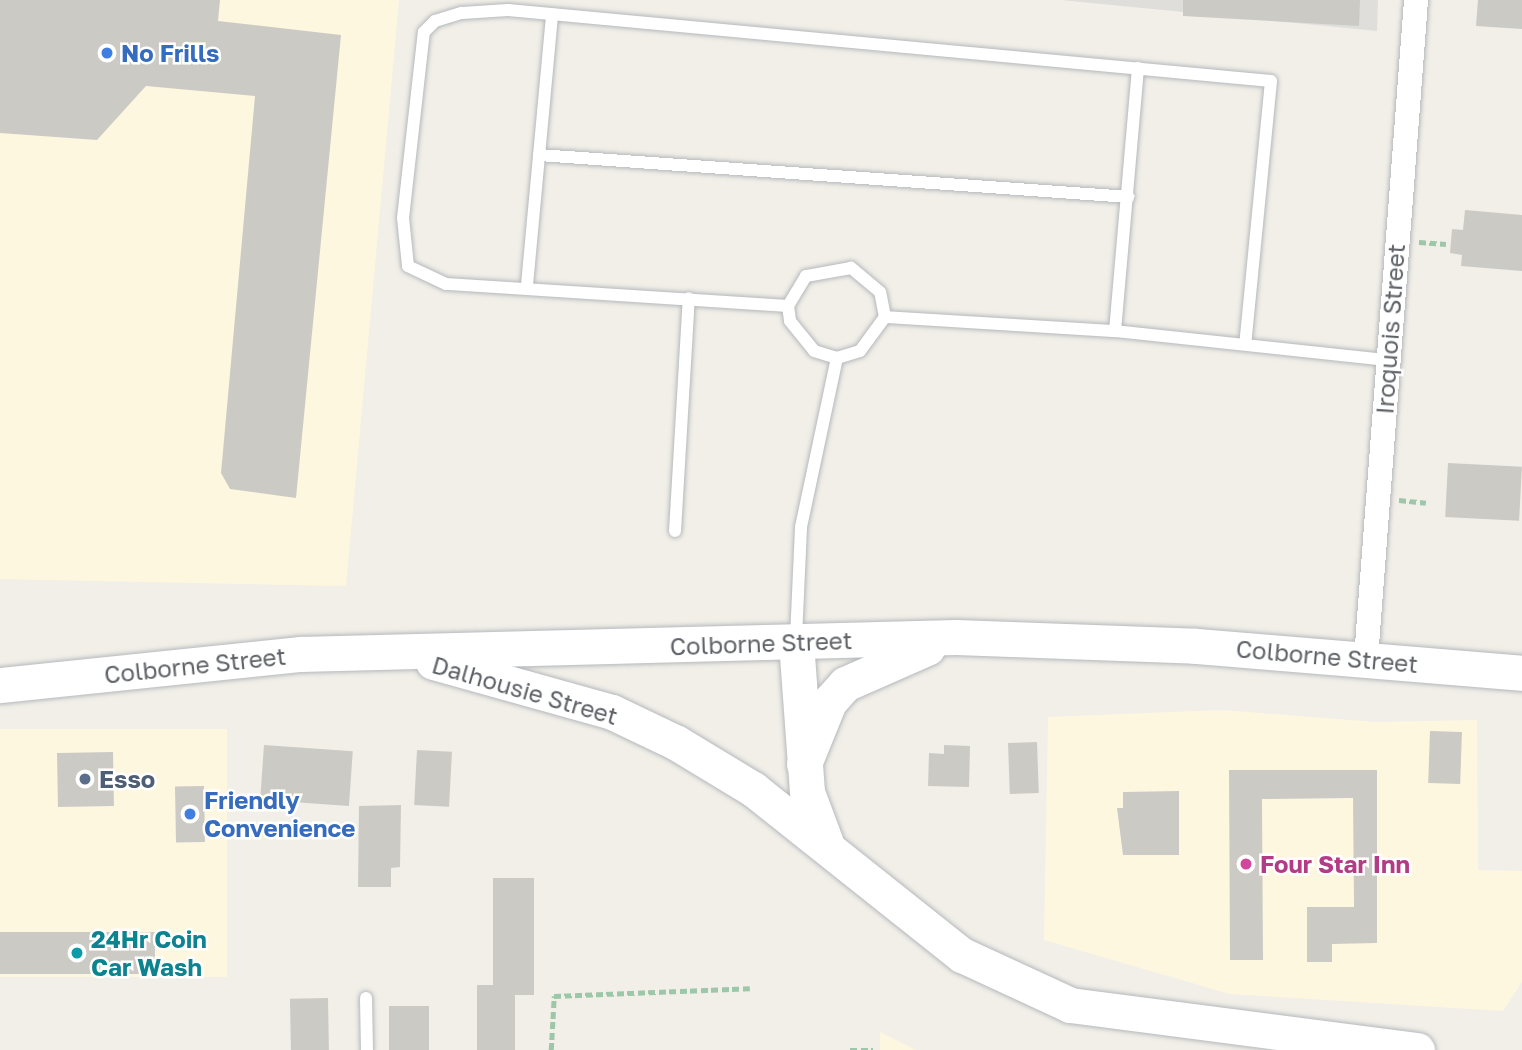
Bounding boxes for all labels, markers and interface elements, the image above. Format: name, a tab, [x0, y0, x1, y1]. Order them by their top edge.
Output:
place label: No Frills	[121, 39, 219, 67]
marker: No Frills	[99, 45, 115, 61]
street label: Iroquois Street	[1370, 243, 1410, 415]
street label: Colborne Street	[669, 625, 853, 661]
street label: Colborne Street	[1235, 634, 1419, 678]
street label: Colborne Street	[103, 641, 287, 689]
street label: Dalhousie Street	[429, 650, 621, 730]
place label: Esso	[99, 765, 155, 793]
marker: Esso	[77, 771, 93, 787]
place label: Friendly Convenience	[204, 786, 355, 842]
marker: Friendly Convenience	[182, 806, 198, 822]
place label: Four Star Inn	[1260, 850, 1410, 878]
marker: Four Star Inn	[1238, 856, 1254, 872]
place label: 24Hr Coin Car Wash	[91, 925, 207, 981]
marker: 24Hr Coin Car Wash	[69, 945, 85, 961]

